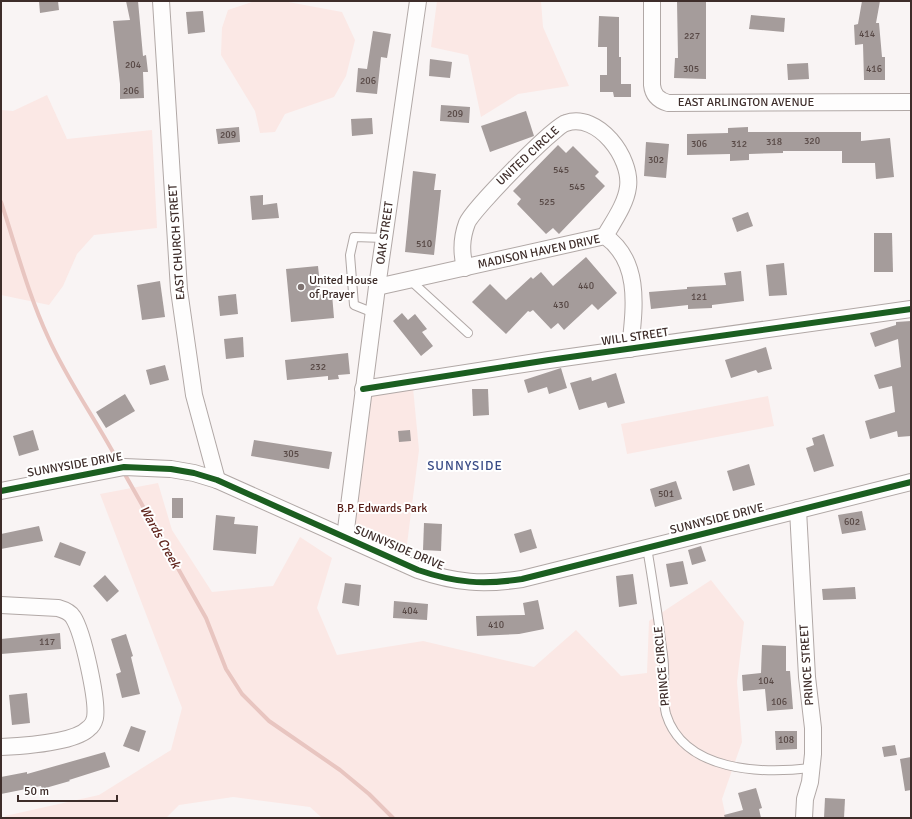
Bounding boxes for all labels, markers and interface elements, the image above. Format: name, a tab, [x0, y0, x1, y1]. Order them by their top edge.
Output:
house number: 414	[859, 28, 876, 40]
house number: 227	[684, 30, 700, 42]
house number: 204	[125, 59, 142, 71]
house number: 305	[683, 63, 699, 75]
house number: 416	[866, 63, 882, 75]
house number: 206	[360, 75, 376, 87]
house number: 206	[123, 85, 139, 97]
street label: EAST ARLINGTON AVENUE	[678, 95, 815, 110]
house number: 209	[447, 108, 463, 120]
street label: UNITED CIRCLE	[493, 123, 563, 189]
house number: 209	[220, 129, 236, 141]
house number: 320	[804, 135, 820, 147]
house number: 318	[766, 136, 782, 148]
house number: 306	[691, 138, 707, 150]
house number: 312	[731, 138, 747, 150]
house number: 302	[648, 154, 664, 166]
house number: 545	[553, 164, 569, 176]
house number: 545	[569, 181, 585, 193]
street label: EAST CHURCH STREET	[165, 183, 189, 301]
house number: 525	[539, 196, 555, 208]
street label: OAK STREET	[373, 200, 397, 266]
street label: MADISON HAVEN DRIVE	[476, 232, 602, 272]
house number: 510	[416, 238, 432, 250]
place label: United House of Prayer	[309, 273, 378, 302]
house number: 440	[578, 280, 594, 292]
marker: United House of Prayer	[296, 282, 306, 292]
house number: 121	[691, 291, 707, 303]
house number: 430	[553, 299, 569, 311]
street label: WILL STREET	[600, 325, 670, 349]
house number: 232	[310, 361, 326, 373]
house number: 305	[283, 448, 299, 460]
street label: SUNNYSIDE DRIVE	[26, 449, 124, 481]
district label: SUNNYSIDE	[427, 458, 503, 474]
house number: 501	[658, 488, 674, 500]
street label: SUNNYSIDE DRIVE	[668, 500, 766, 538]
park label: B.P. Edwards Park	[337, 501, 427, 516]
water label: Wards Creek	[136, 503, 184, 572]
house number: 602	[844, 516, 860, 528]
street label: SUNNYSIDE DRIVE	[352, 522, 446, 574]
house number: 404	[402, 605, 419, 617]
house number: 410	[488, 619, 504, 631]
street label: PRINCE STREET	[797, 624, 817, 706]
street label: PRINCE CIRCLE	[651, 625, 673, 707]
house number: 117	[39, 636, 55, 648]
house number: 104	[758, 675, 775, 687]
house number: 106	[771, 696, 787, 708]
house number: 108	[778, 734, 794, 746]
scale bar	[18, 777, 117, 803]
text: 50 m	[24, 784, 49, 799]

